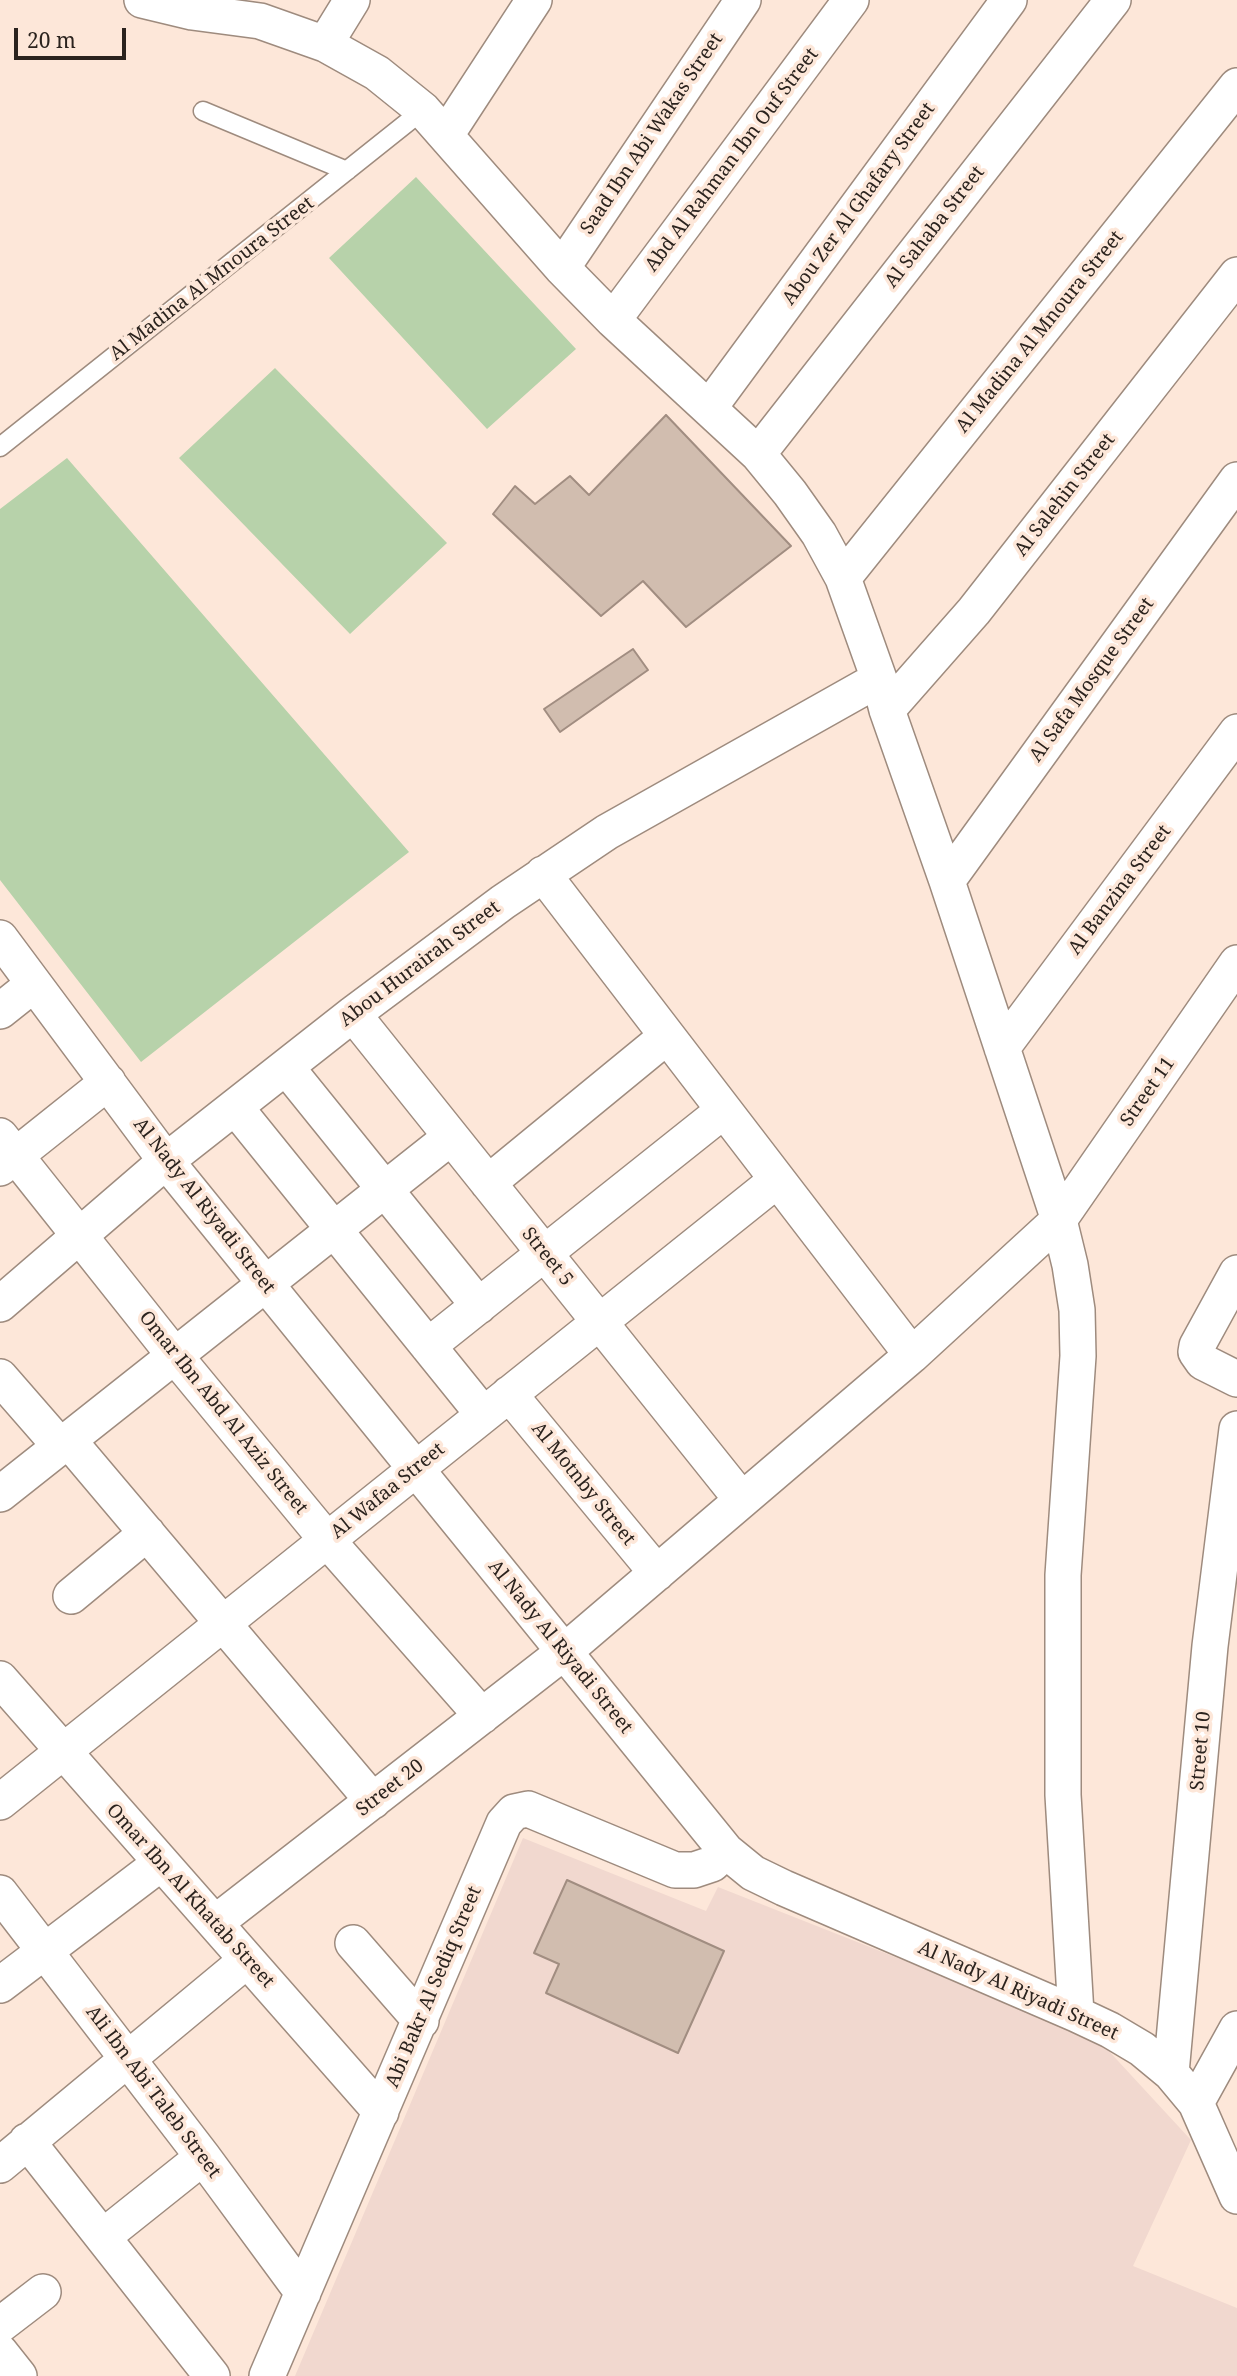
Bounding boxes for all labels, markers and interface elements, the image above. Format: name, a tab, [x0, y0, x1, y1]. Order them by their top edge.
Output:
scale bar	[18, 14, 130, 58]
text: 20 m	[27, 26, 76, 54]
street label: Saad Ibn Abi Wakas Street	[576, 29, 728, 239]
street label: Abd Al Rahman Ibn Ouf Street	[640, 44, 824, 276]
street label: Abou Zer Al Ghafary Street	[778, 99, 940, 309]
street label: Al Sahaba Street	[880, 162, 990, 292]
street label: Al Madina Al Mnoura Street	[105, 192, 319, 366]
street label: Al Madina Al Mnoura Street	[952, 227, 1128, 437]
street label: Al Salehin Street	[1010, 429, 1120, 561]
street label: Al Safa Mosque Street	[1025, 594, 1159, 766]
street label: Al Banzina Street	[1064, 821, 1176, 959]
street label: Abou Hurairah Street	[335, 896, 505, 1032]
street label: Street 11	[1116, 1053, 1180, 1131]
street label: Al Nady Al Riyadi Street	[128, 1114, 280, 1298]
street label: Street 5	[517, 1223, 577, 1291]
street label: Omar Ibn Abd Al Aziz Street	[134, 1307, 312, 1519]
street label: Al Motnby Street	[526, 1418, 640, 1550]
street label: Al Wafaa Street	[326, 1438, 450, 1544]
street label: Al Nady Al Riyadi Street	[483, 1556, 637, 1738]
street label: Street 10	[1186, 1711, 1216, 1791]
street label: Street 20	[352, 1755, 428, 1821]
street label: Omar Ibn Al Khatab Street	[101, 1799, 279, 1993]
street label: Abi Bakr Al Sediq Street	[381, 1883, 487, 2091]
street label: Al Nady Al Riyadi Street	[914, 1937, 1122, 2045]
street label: Ali Ibn Abi Taleb Street	[81, 2001, 225, 2183]

